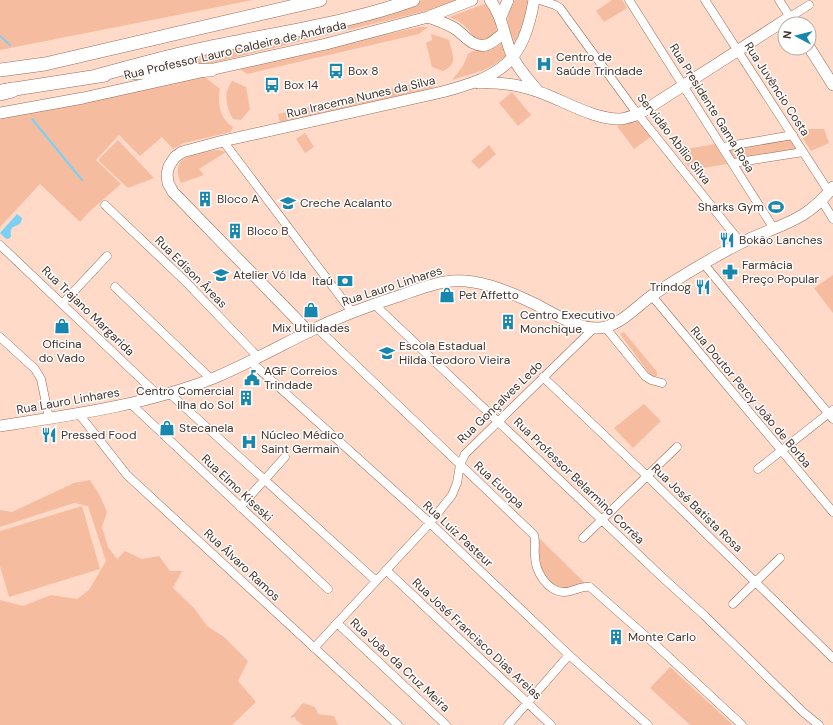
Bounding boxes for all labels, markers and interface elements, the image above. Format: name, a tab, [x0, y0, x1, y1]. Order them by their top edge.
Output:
north arrow	[777, 16, 817, 56]
street label: Rua Professor Lauro Caldeira de Andrada	[122, 17, 348, 83]
text: N	[780, 30, 795, 40]
street label: Rua Juvêncio Costa	[741, 39, 813, 139]
street label: Rua Presidente Gama Rosa	[666, 41, 758, 175]
place label: Centro de Saúde Trindade	[556, 49, 643, 79]
hospital icon: Centro de Saúde Trindade	[535, 55, 553, 73]
bus stop icon: Box 8	[327, 62, 345, 80]
place label: Box 8	[348, 63, 379, 79]
street label: Rua Iracema Nunes da Silva	[285, 72, 437, 122]
bus stop icon: Box 14	[263, 76, 281, 94]
place label: Box 14	[284, 77, 318, 93]
street label: Servidão Abílio Silva	[634, 90, 714, 188]
building icon: Bloco A	[196, 190, 214, 208]
place label: Bloco A	[217, 191, 259, 207]
school or university icon: Creche Acalanto	[279, 194, 297, 212]
place label: Creche Acalanto	[300, 195, 392, 211]
sports icon: Sharks Gym	[767, 198, 785, 216]
place label: Sharks Gym	[698, 199, 764, 215]
building icon: Bloco B	[226, 222, 244, 240]
place label: Bloco B	[247, 223, 288, 239]
restaurant icon: Bokão Lanches	[718, 231, 736, 249]
place label: Bokão Lanches	[739, 232, 823, 248]
street label: Rua Edison Áreas	[152, 233, 230, 311]
place label: Farmácia Preço Popular	[742, 257, 819, 287]
street label: Rua Lauro Linhares	[340, 262, 444, 310]
street label: Rua Trajano Margarida	[38, 263, 138, 359]
pharmacy icon: Farmácia Preço Popular	[721, 263, 739, 281]
school or university icon: Atelier Vó Ida	[212, 266, 230, 284]
place label: Atelier Vó Ida	[233, 267, 306, 283]
bank icon: Itaú	[336, 272, 354, 290]
place label: Itaú	[312, 273, 333, 289]
restaurant icon: Trindog	[694, 278, 712, 296]
place label: Trindog	[650, 279, 691, 295]
shop icon: Pet Affetto	[438, 286, 456, 304]
place label: Pet Affetto	[459, 287, 519, 303]
shop icon: Mix Utilidades	[302, 301, 320, 319]
place label: Centro Executivo Monchique	[520, 307, 615, 337]
building icon: Centro Executivo Monchique	[499, 313, 517, 331]
shop icon: Oficina do Vado	[53, 317, 71, 335]
place label: Mix Utilidades	[272, 320, 350, 336]
street label: Rua Doutor Percy João de Borba	[687, 323, 815, 471]
place label: Oficina do Vado	[39, 336, 85, 366]
place label: Escola Estadual Hilda Teodoro Vieira	[399, 338, 510, 368]
school or university icon: Escola Estadual Hilda Teodoro Vieira	[378, 344, 396, 362]
street label: Rua Gonçalves Ledo	[454, 357, 546, 447]
place label: AGF Correios Trindade	[264, 363, 337, 393]
public building icon: AGF Correios Trindade	[243, 369, 261, 387]
place label: Centro Comercial Ilha do Sol	[136, 383, 234, 413]
street label: Rua Lauro Linhares	[15, 384, 121, 418]
building icon: Centro Comercial Ilha do Sol	[237, 389, 255, 407]
street label: Rua Professor Belarmino Corrêa	[510, 414, 648, 548]
shop icon: Stecanela	[158, 419, 176, 437]
place label: Stecanela	[179, 420, 234, 436]
restaurant icon: Pressed Food	[40, 426, 58, 444]
place label: Pressed Food	[61, 427, 137, 443]
place label: Núcleo Médico Saint Germain	[261, 427, 344, 457]
hospital icon: Núcleo Médico Saint Germain	[240, 433, 258, 451]
street label: Rua Elmo Kiseski	[198, 451, 276, 525]
street label: Rua Europa	[471, 458, 527, 512]
street label: Rua José Batista Rosa	[648, 460, 746, 556]
street label: Rua Luiz Pasteur	[420, 497, 497, 571]
street label: Rua Álvaro Ramos	[200, 525, 284, 605]
street label: Rua José Francisco Dias Areias	[409, 575, 545, 703]
street label: Rua João da Cruz Meira	[347, 615, 453, 715]
building icon: Monte Carlo	[607, 628, 625, 646]
place label: Monte Carlo	[628, 629, 696, 645]

